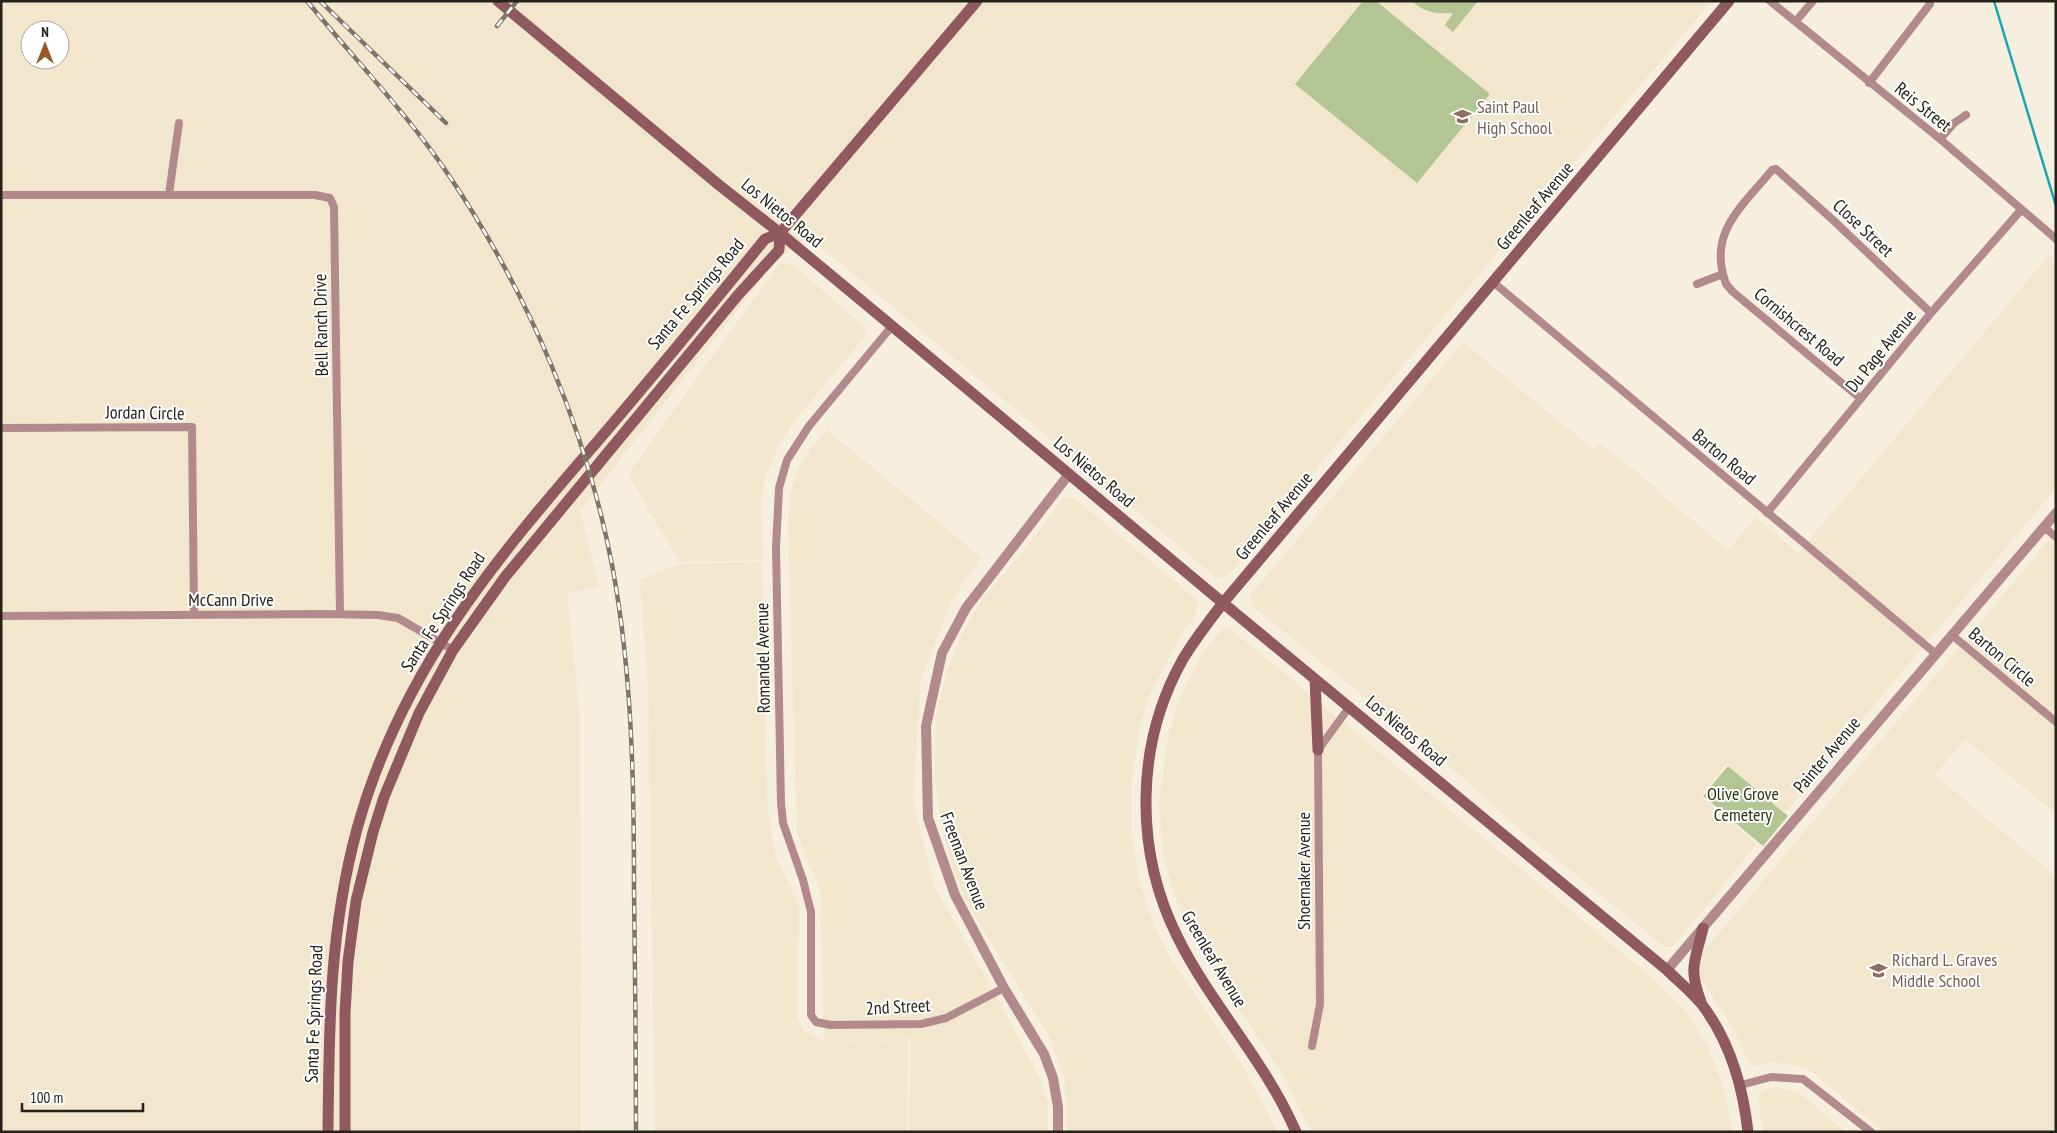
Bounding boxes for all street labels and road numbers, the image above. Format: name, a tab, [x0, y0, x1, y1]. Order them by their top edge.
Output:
street label: Reis Street	[1890, 77, 1956, 136]
street label: Greenleaf Avenue	[1491, 157, 1578, 255]
street label: Los Nietos Road	[737, 173, 828, 253]
street label: Close Street	[1828, 194, 1899, 262]
street label: Santa Fe Springs Road	[642, 233, 749, 354]
street label: Bell Ranch Drive	[308, 273, 333, 377]
street label: Cornishcrest Road	[1750, 282, 1849, 371]
street label: Du Page Avenue	[1840, 305, 1921, 397]
street label: Jordan Circle	[104, 400, 185, 425]
street label: Barton Road	[1688, 423, 1761, 490]
street label: Los Nietos Road	[1049, 431, 1139, 512]
street label: Greenleaf Avenue	[1230, 467, 1317, 565]
street label: Santa Fe Springs Road	[395, 548, 490, 676]
street label: McCann Drive	[188, 588, 274, 611]
street label: Romandel Avenue	[750, 602, 775, 714]
street label: Barton Circle	[1964, 622, 2041, 691]
street label: Los Nietos Road	[1361, 690, 1451, 771]
street label: Painter Avenue	[1788, 712, 1865, 798]
street label: Freeman Avenue	[935, 809, 994, 913]
street label: Shoemaker Avenue	[1292, 812, 1315, 930]
street label: Greenleaf Avenue	[1177, 906, 1252, 1011]
street label: Santa Fe Springs Road	[300, 945, 327, 1083]
street label: 2nd Street	[865, 993, 931, 1020]

